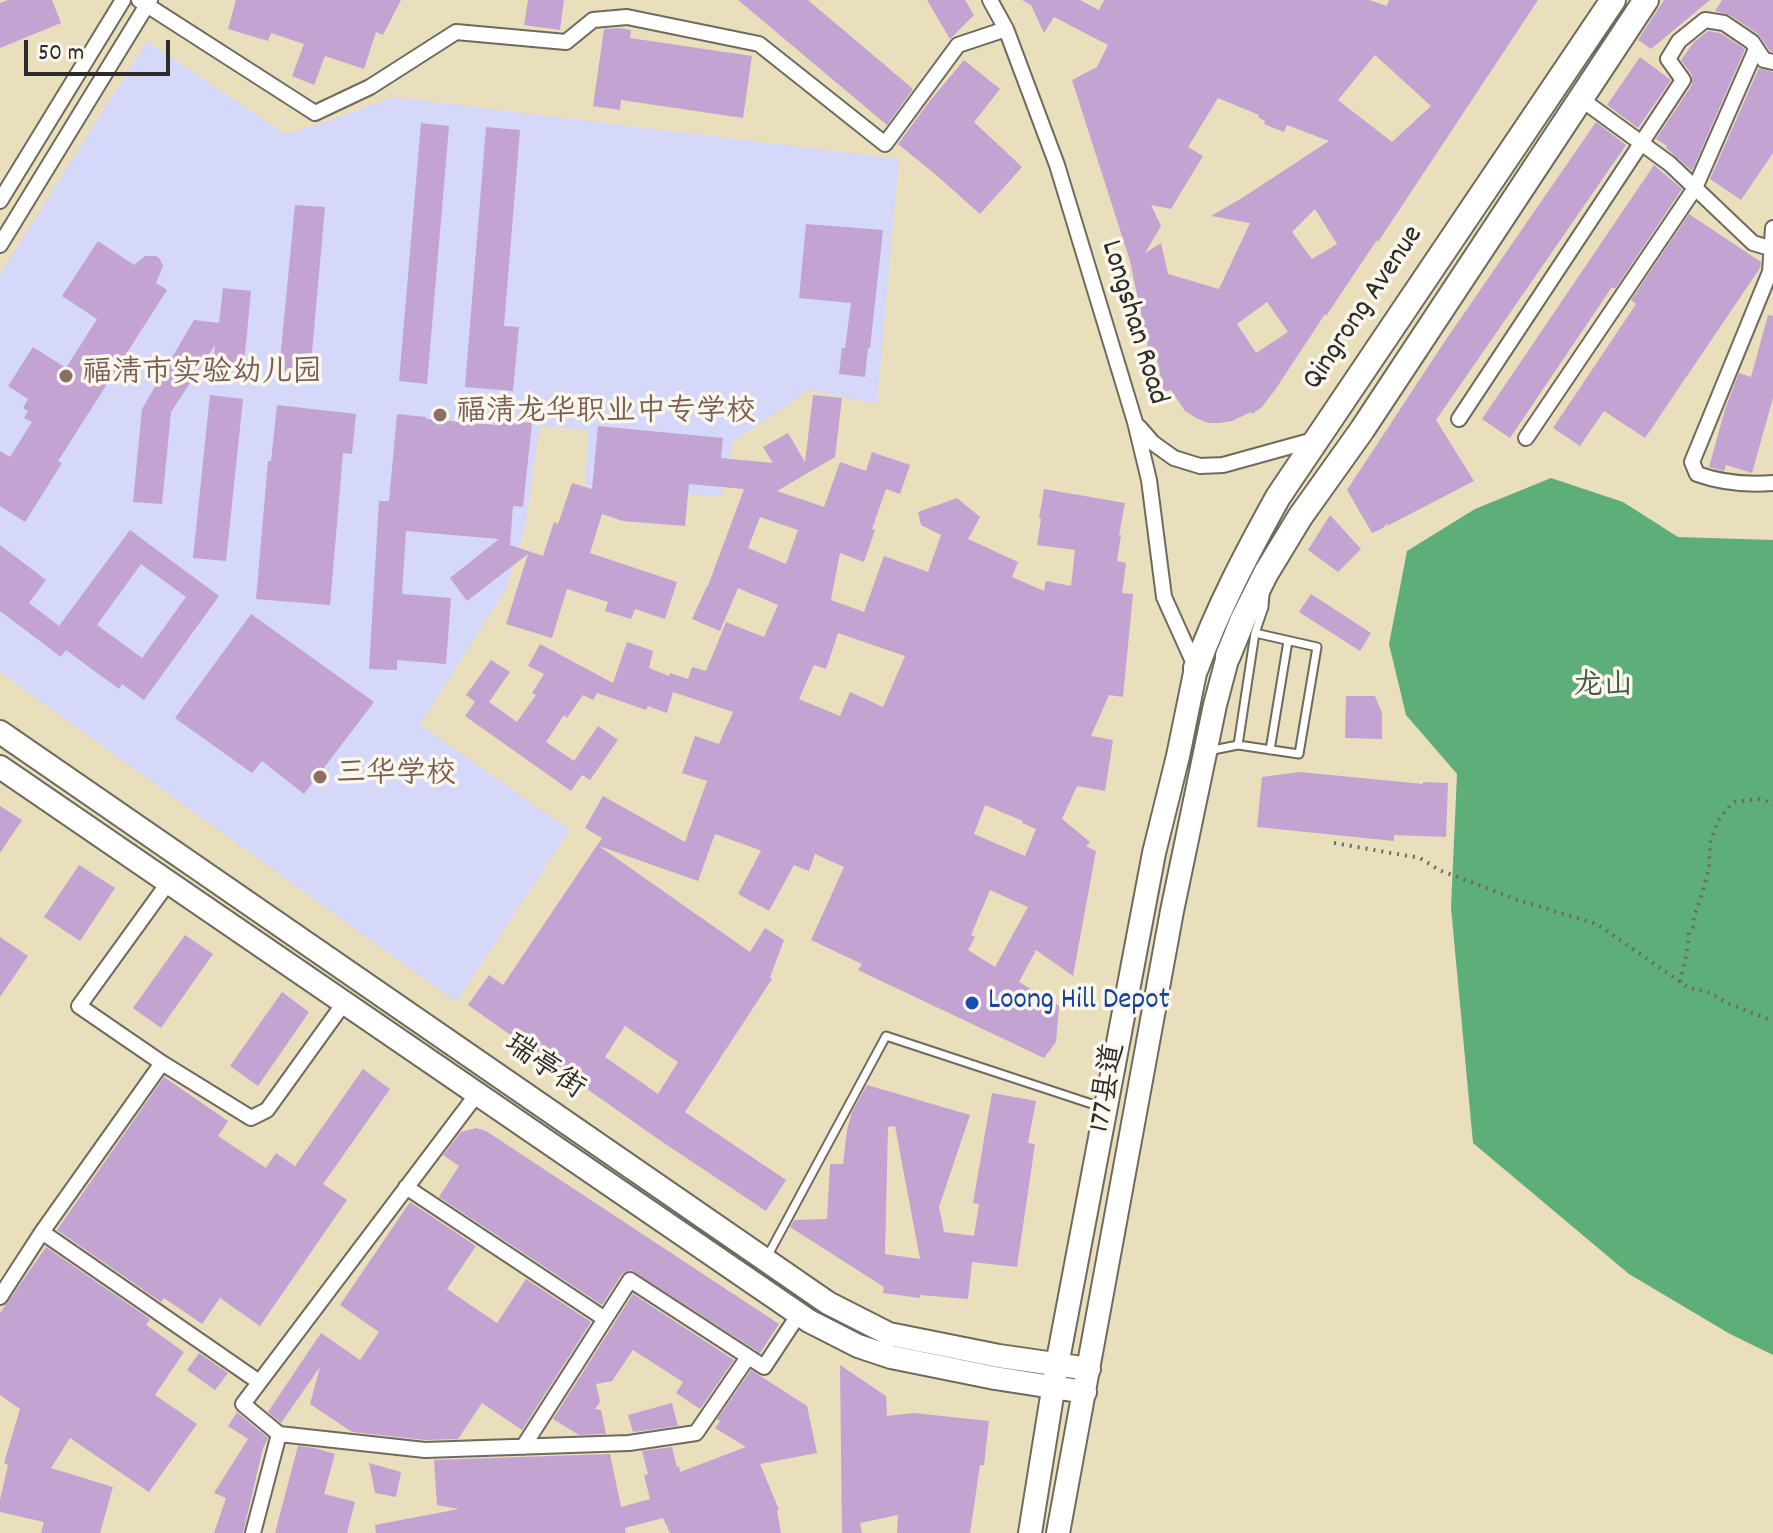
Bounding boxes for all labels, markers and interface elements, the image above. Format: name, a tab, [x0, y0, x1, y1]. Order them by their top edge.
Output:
scale bar	[28, 24, 174, 74]
text: 50 m	[38, 37, 84, 71]
street label: Qingrong Avenue	[1297, 220, 1433, 398]
street label: Longshan Road	[1090, 237, 1174, 409]
place label: 福清市实验幼儿园	[82, 358, 322, 394]
marker: 福清市实验幼儿园	[57, 367, 75, 385]
place label: 福清龙华职业中专学校	[456, 397, 756, 433]
marker: 福清龙华职业中专学校	[431, 406, 449, 424]
park label: 龙山	[1573, 671, 1633, 707]
place label: 三华学校	[336, 759, 456, 795]
marker: 三华学校	[311, 768, 329, 786]
place label: Loong Hill Depot	[988, 985, 1170, 1021]
marker: Loong Hill Depot	[963, 994, 981, 1012]
street label: 瑞亭街	[496, 1028, 590, 1110]
street label: 177县道	[1084, 1041, 1136, 1135]

